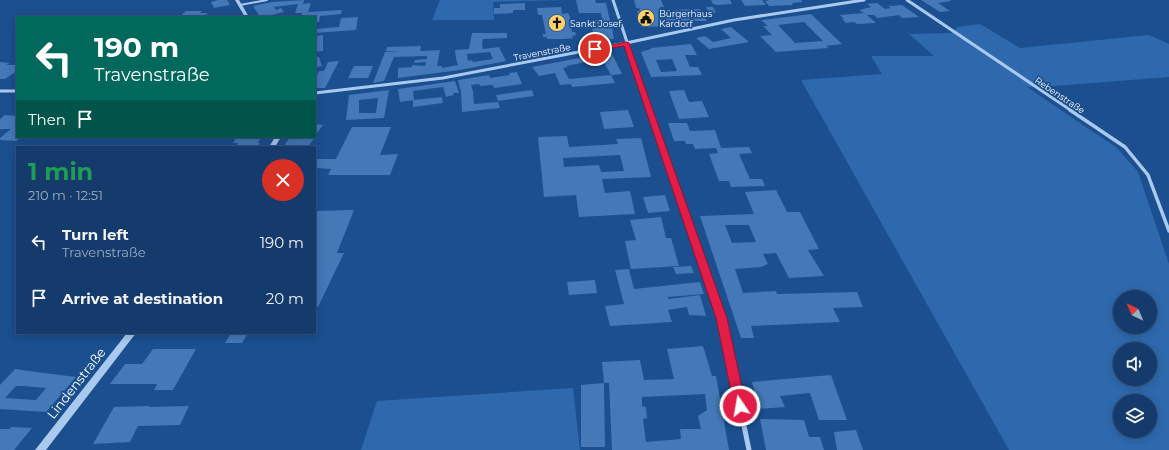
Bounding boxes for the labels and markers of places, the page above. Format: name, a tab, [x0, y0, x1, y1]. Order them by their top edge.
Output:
public building icon: Bürgerhaus Kardorf	[636, 8, 656, 28]
place label: Bürgerhaus Kardorf	[659, 8, 713, 29]
church icon: Sankt Josef	[547, 13, 567, 33]
place label: Sankt Josef	[570, 18, 622, 29]
pin	[578, 32, 612, 66]

